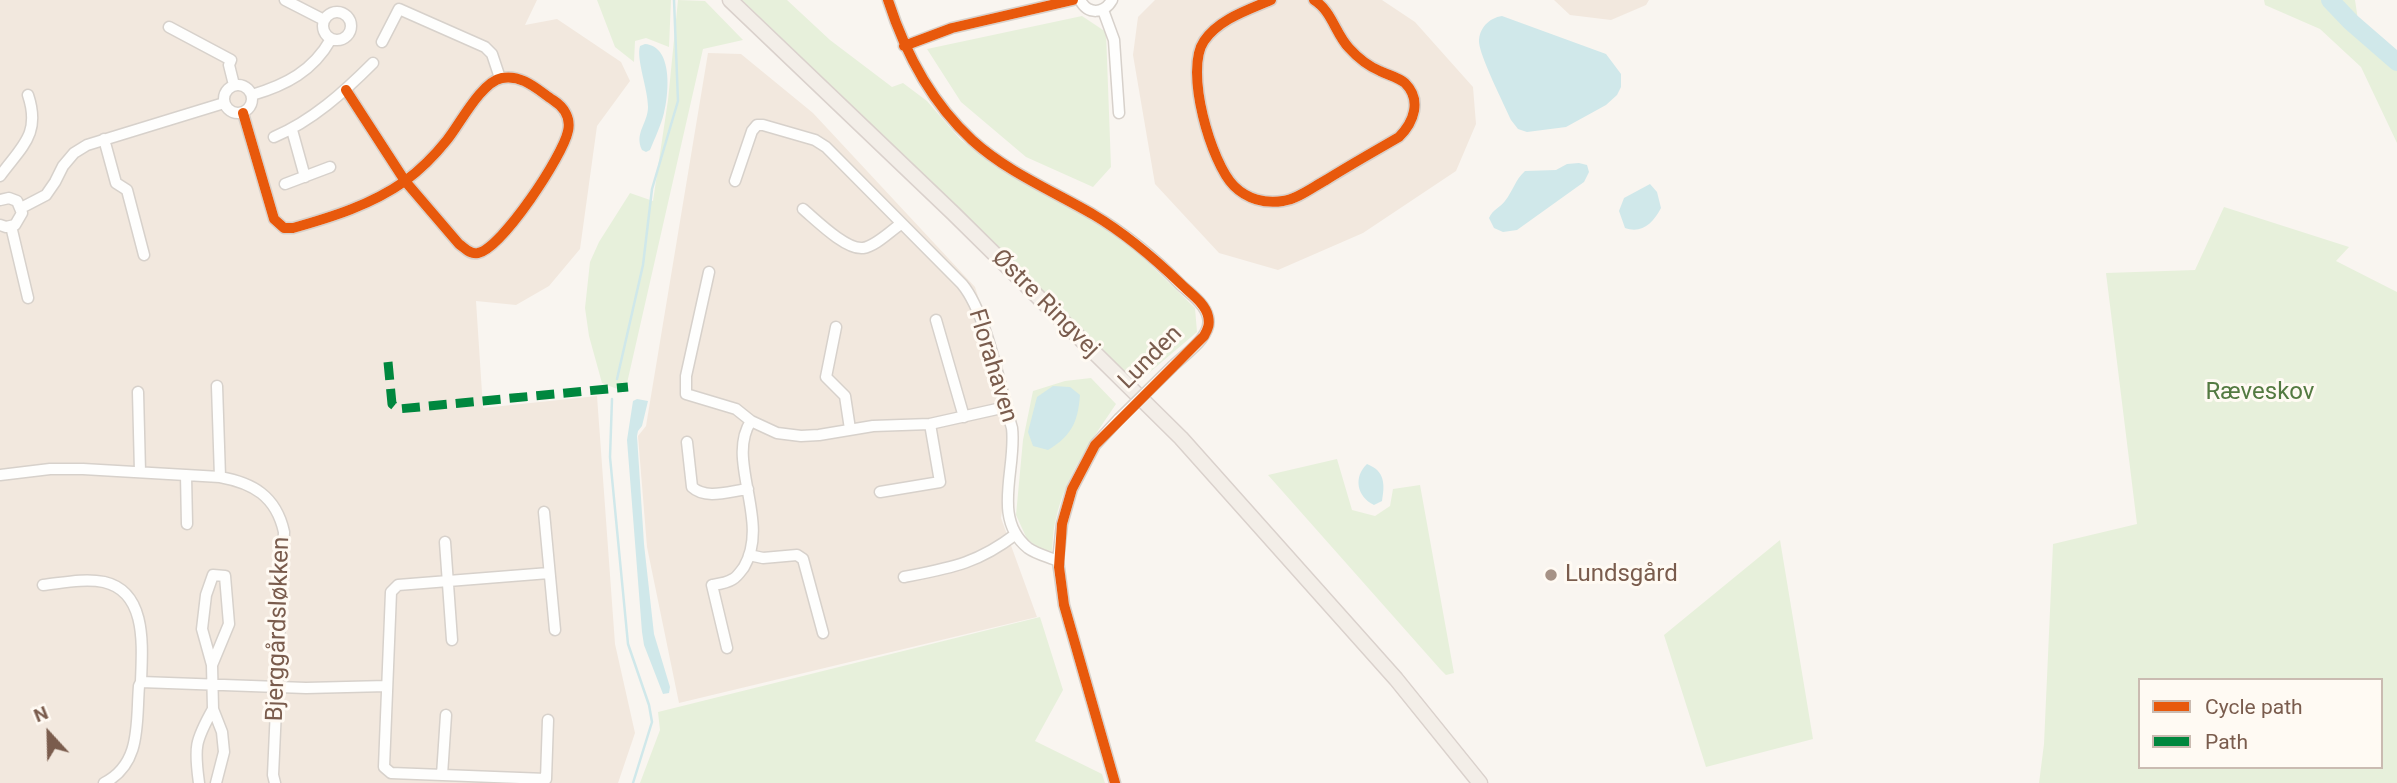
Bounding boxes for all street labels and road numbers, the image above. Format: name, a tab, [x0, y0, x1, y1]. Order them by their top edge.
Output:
street label: Østre Ringvej	[985, 244, 1105, 364]
street label: Florahaven	[961, 306, 1023, 426]
street label: Lunden	[1113, 320, 1189, 396]
street label: Bjerggårdsløkken	[261, 536, 297, 722]

